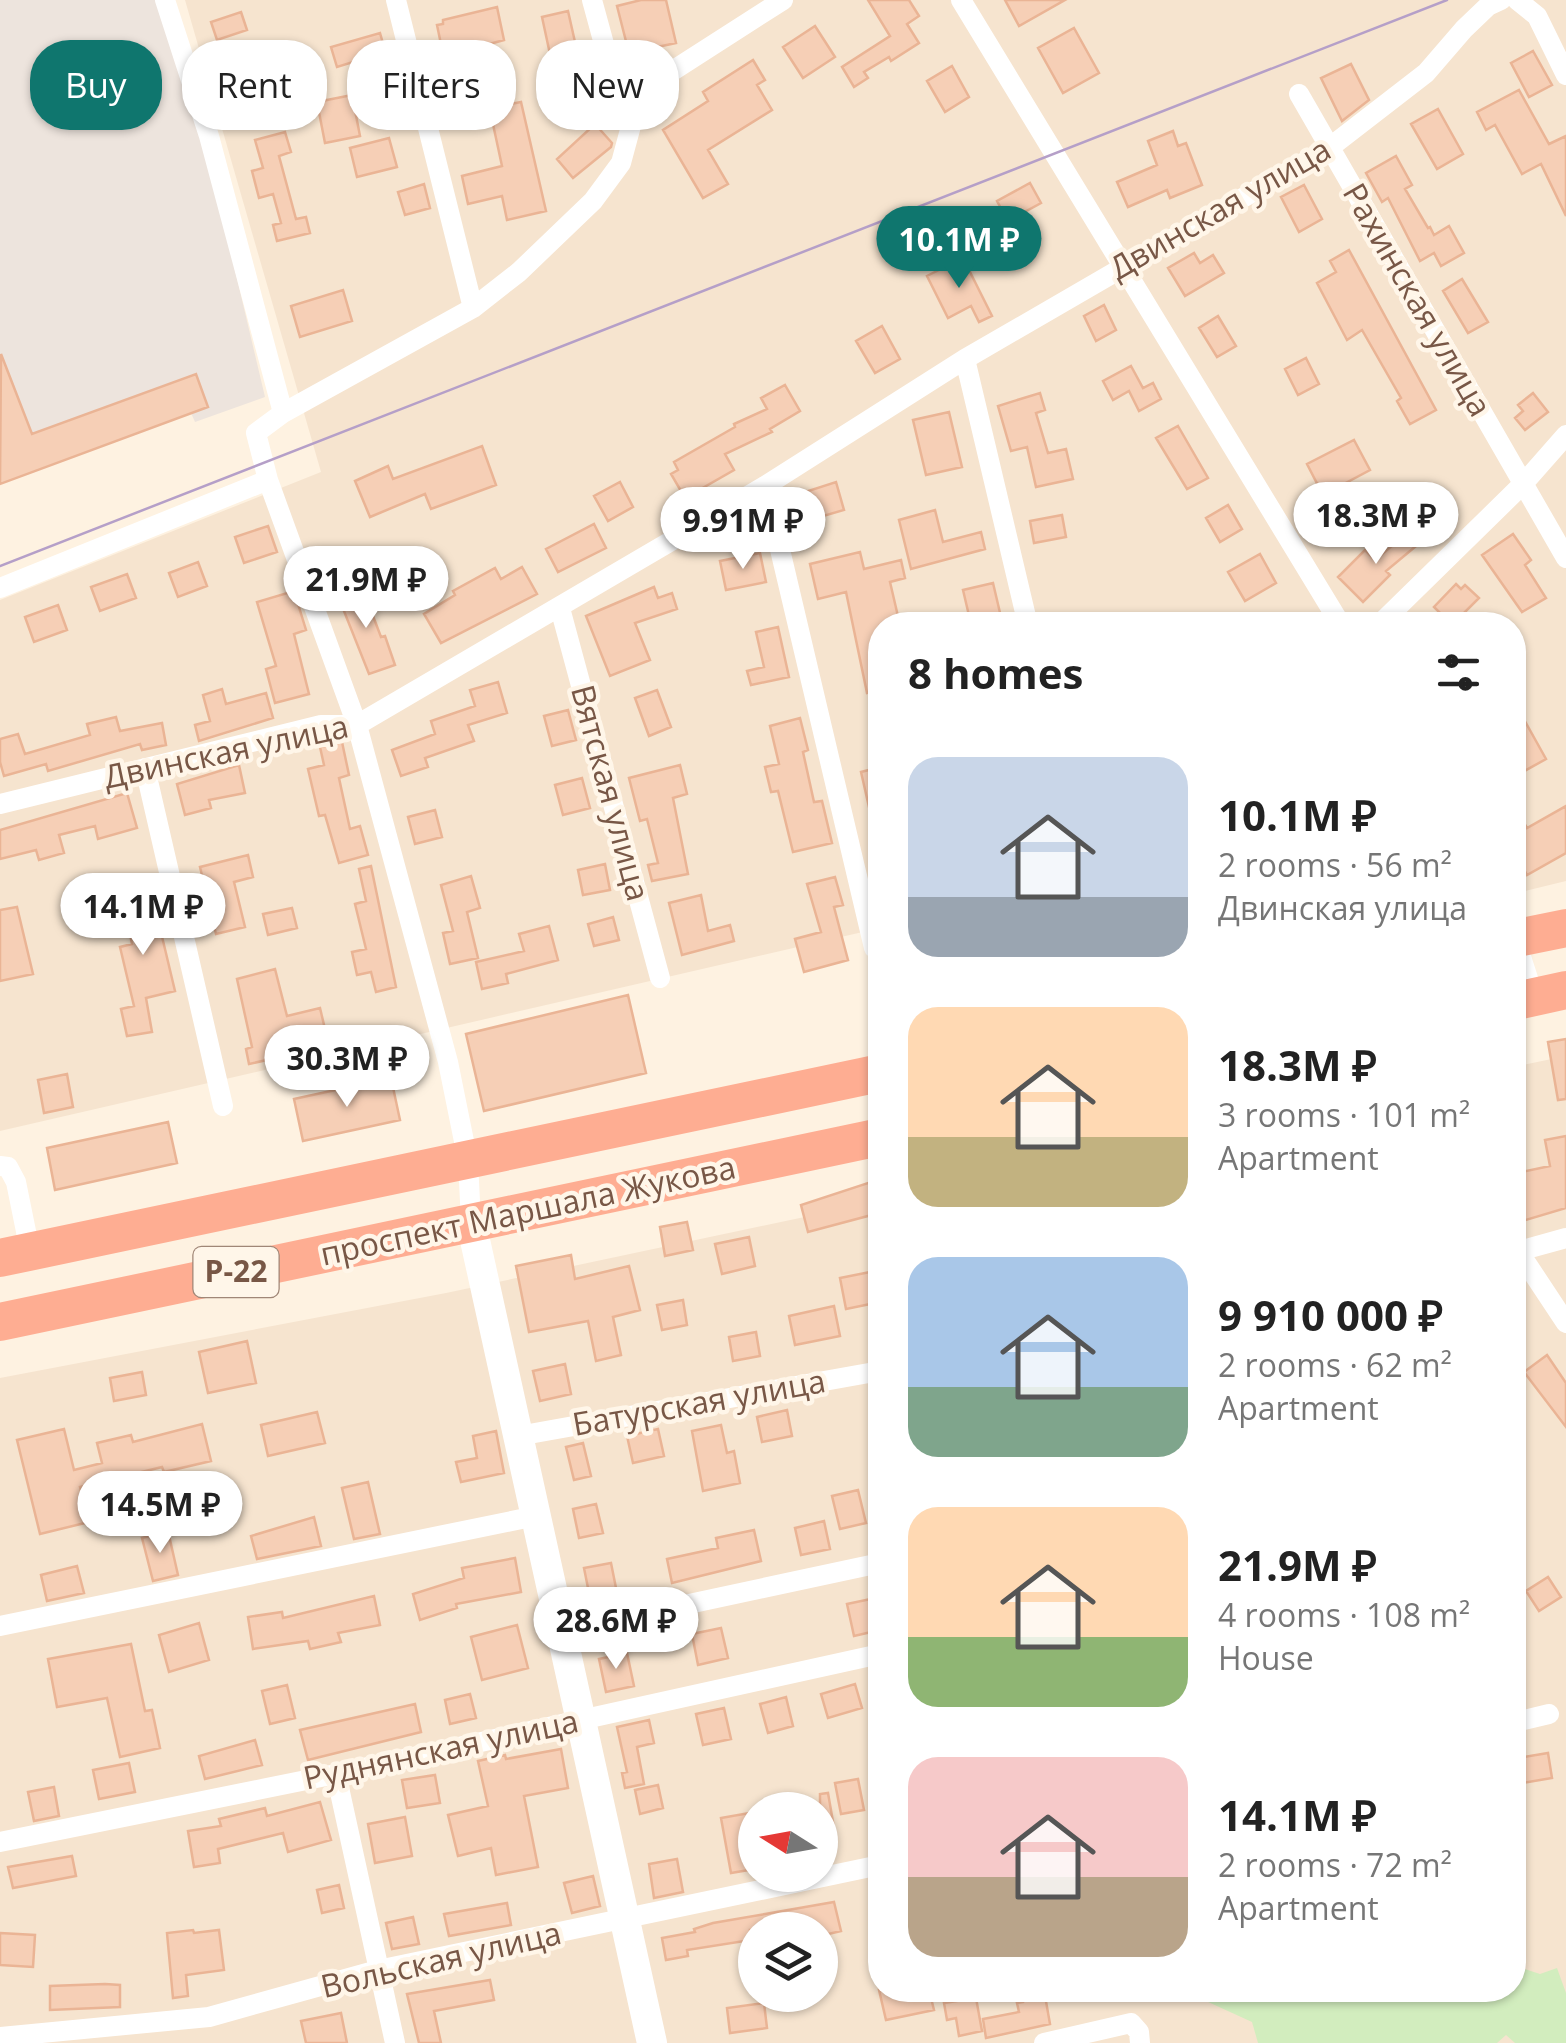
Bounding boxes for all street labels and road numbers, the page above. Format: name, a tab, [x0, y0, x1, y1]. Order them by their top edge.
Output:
street label: Двинская улица	[1101, 127, 1338, 289]
street label: Рахинская улица	[1334, 175, 1503, 424]
street label: Вятская улица	[562, 680, 661, 905]
street label: Двинская улица	[99, 704, 352, 797]
street label: проспект Маршала Жукова	[316, 1144, 739, 1275]
road number: Р-22	[194, 1247, 278, 1297]
street label: Батурская улица	[569, 1358, 829, 1445]
street label: Руднянская улица	[299, 1698, 582, 1799]
street label: Вольская улица	[316, 1910, 565, 2007]

